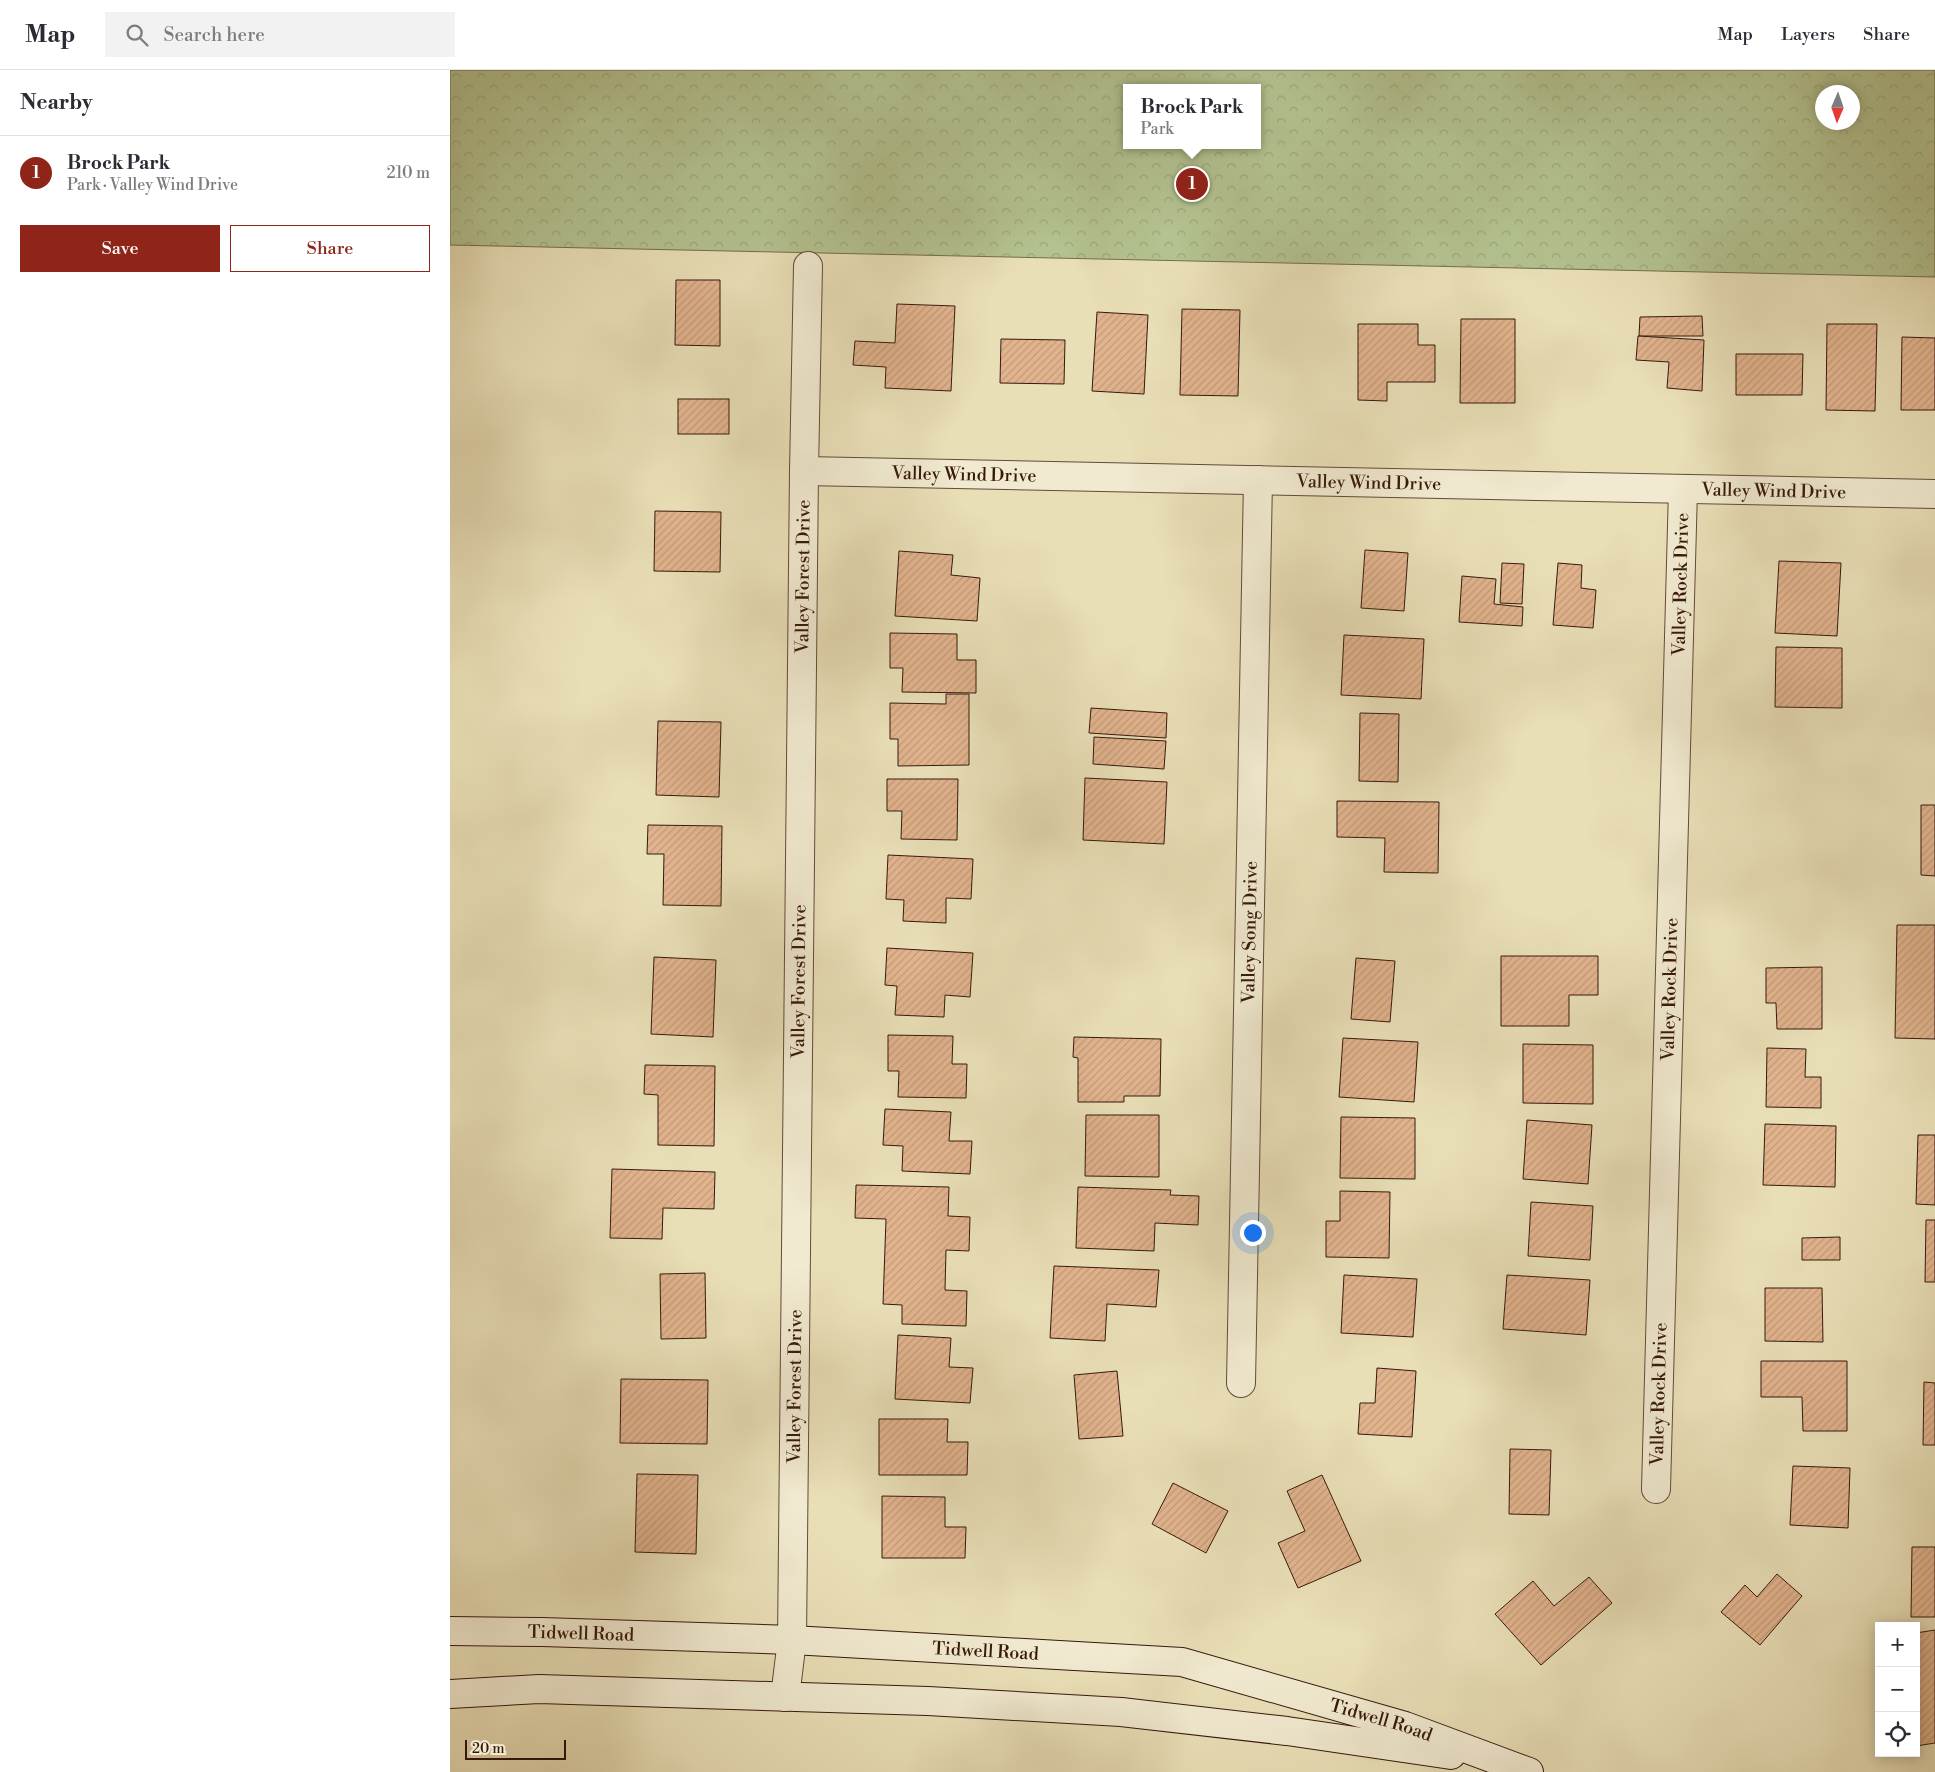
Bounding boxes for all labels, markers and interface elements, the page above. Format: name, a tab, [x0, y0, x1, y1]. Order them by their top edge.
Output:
search box	[105, 12, 455, 57]
text: Map	[25, 20, 75, 50]
icon: search	[123, 21, 151, 49]
text: Search here	[163, 23, 265, 47]
text: Map	[1718, 23, 1753, 46]
text: Layers	[1781, 23, 1835, 46]
text: Share	[1863, 23, 1910, 46]
popup	[1123, 84, 1261, 149]
north arrow	[1815, 85, 1860, 130]
text: Nearby	[20, 90, 93, 116]
text: Brock Park	[1140, 95, 1244, 119]
text: Park	[1140, 119, 1174, 139]
text: Brock Park	[67, 151, 170, 175]
text: 1	[32, 163, 40, 183]
text: 210 m	[386, 163, 430, 183]
pin: 1	[1176, 165, 1208, 203]
text: Park · Valley Wind Drive	[67, 175, 238, 195]
button: Save	[20, 225, 220, 272]
button: Share	[230, 225, 430, 272]
street label: Valley Wind Drive	[890, 461, 1037, 487]
street label: Valley Wind Drive	[1295, 469, 1442, 495]
street label: Valley Wind Drive	[1700, 478, 1846, 504]
street label: Valley Forest Drive	[791, 499, 815, 655]
street label: Valley Rock Drive	[1667, 512, 1694, 657]
street label: Valley Song Drive	[1237, 861, 1262, 1005]
street label: Valley Forest Drive	[786, 904, 811, 1060]
street label: Valley Rock Drive	[1656, 917, 1683, 1062]
your location	[1240, 1220, 1266, 1246]
street label: Valley Forest Drive	[782, 1309, 807, 1465]
street label: Valley Rock Drive	[1645, 1322, 1672, 1467]
street label: Tidwell Road	[528, 1620, 635, 1646]
map controls	[1875, 1622, 1920, 1757]
button: +	[1875, 1622, 1920, 1667]
street label: Tidwell Road	[932, 1636, 1040, 1665]
button: −	[1875, 1667, 1920, 1712]
street label: Tidwell Road	[1327, 1693, 1436, 1747]
button: locate	[1875, 1712, 1920, 1757]
scale bar	[465, 1737, 566, 1760]
text: 20 m	[472, 1740, 504, 1758]

